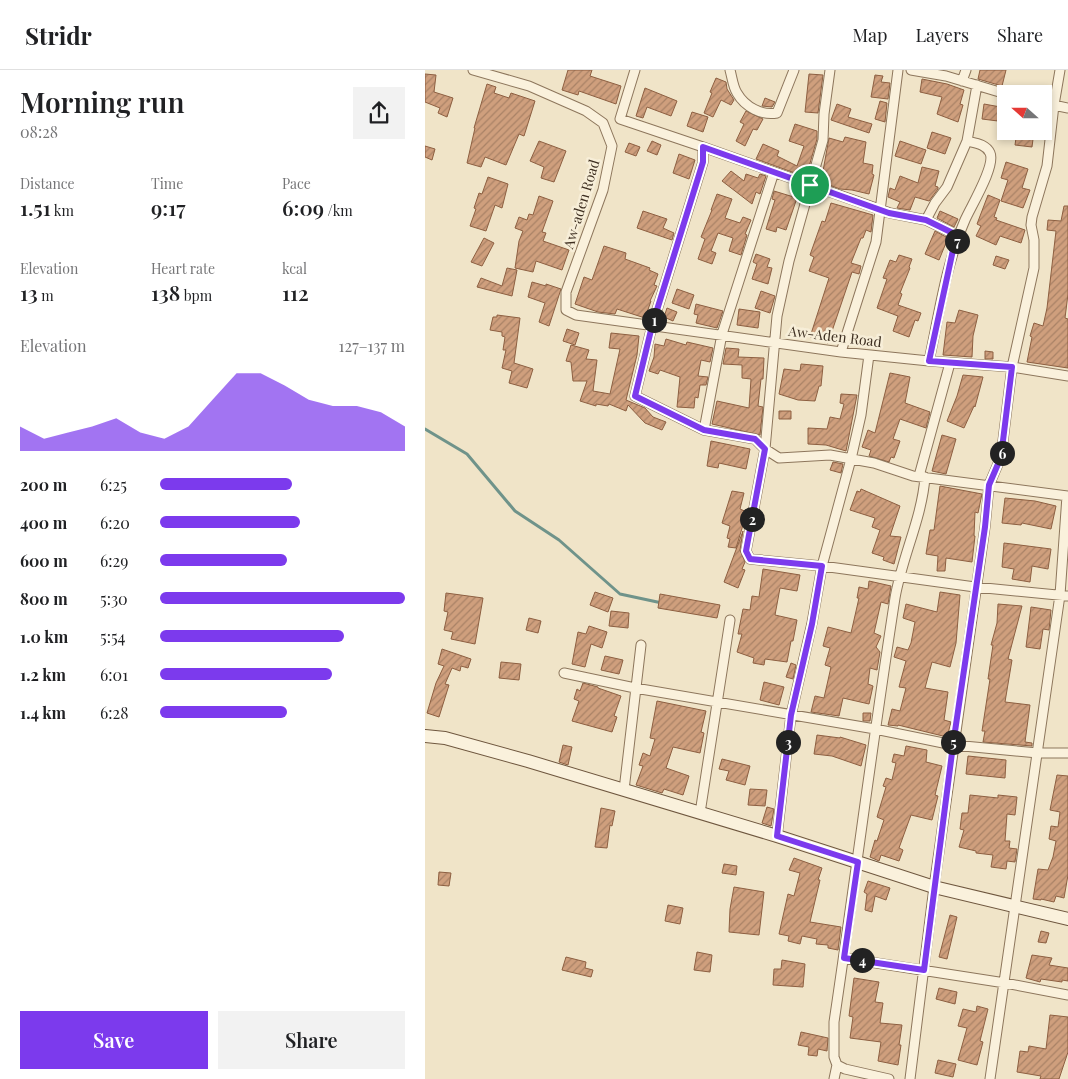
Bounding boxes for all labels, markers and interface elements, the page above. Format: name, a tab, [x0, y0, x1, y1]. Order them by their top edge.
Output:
text: Stridr	[25, 19, 92, 51]
text: Map	[852, 23, 887, 47]
text: Layers	[915, 23, 969, 47]
text: Share	[997, 23, 1043, 47]
text: Morning run	[20, 83, 184, 120]
north arrow	[997, 85, 1053, 140]
map controls	[997, 85, 1052, 140]
button: share	[353, 87, 405, 139]
text: 08:28	[20, 121, 58, 142]
street label: Aw-aden Road	[558, 157, 604, 252]
pin	[789, 164, 831, 206]
icon: arrive	[796, 171, 824, 199]
text: Distance	[20, 174, 75, 193]
text: Time	[151, 174, 183, 193]
text: Pace	[282, 174, 311, 193]
text: 1.51	[20, 193, 51, 221]
text: 9:17	[151, 193, 185, 221]
text: 6:09	[282, 193, 324, 221]
text: km	[51, 201, 74, 220]
text: /km	[324, 201, 353, 220]
pin: 7	[945, 228, 969, 254]
text: 7	[954, 232, 961, 251]
text: Elevation	[20, 259, 78, 278]
text: Heart rate	[151, 259, 215, 278]
text: kcal	[282, 259, 307, 278]
text: 13	[20, 278, 38, 306]
text: 138	[151, 278, 180, 306]
text: 112	[282, 278, 309, 306]
text: m	[38, 286, 54, 305]
text: bpm	[180, 286, 212, 305]
pin: 1	[641, 308, 667, 332]
text: 1	[652, 311, 657, 330]
street label: Aw-Aden Road	[786, 321, 883, 351]
text: Elevation	[20, 335, 87, 356]
text: 127–137 m	[339, 335, 405, 356]
pin: 6	[989, 440, 1015, 466]
text: 6	[999, 444, 1006, 463]
text: 200 m	[20, 474, 67, 495]
text: 6:25	[100, 474, 127, 495]
pin: 2	[739, 506, 765, 532]
text: 2	[749, 510, 756, 529]
text: 400 m	[20, 512, 67, 533]
text: 6:20	[100, 512, 130, 533]
text: 600 m	[20, 550, 68, 571]
text: 6:29	[100, 550, 128, 571]
text: 800 m	[20, 588, 68, 609]
text: 5:30	[100, 588, 128, 609]
text: 1.0 km	[20, 626, 68, 647]
text: 5:54	[100, 626, 125, 647]
text: 1.2 km	[20, 664, 66, 685]
text: 6:01	[100, 664, 128, 685]
text: 1.4 km	[20, 702, 66, 723]
text: 6:28	[100, 702, 129, 723]
pin: 3	[775, 730, 801, 754]
pin: 5	[941, 730, 965, 754]
text: 3	[785, 733, 792, 752]
text: 5	[950, 733, 957, 752]
pin: 4	[849, 948, 875, 972]
text: 4	[859, 951, 866, 970]
button: Save	[20, 1011, 208, 1069]
button: Share	[218, 1011, 405, 1069]

